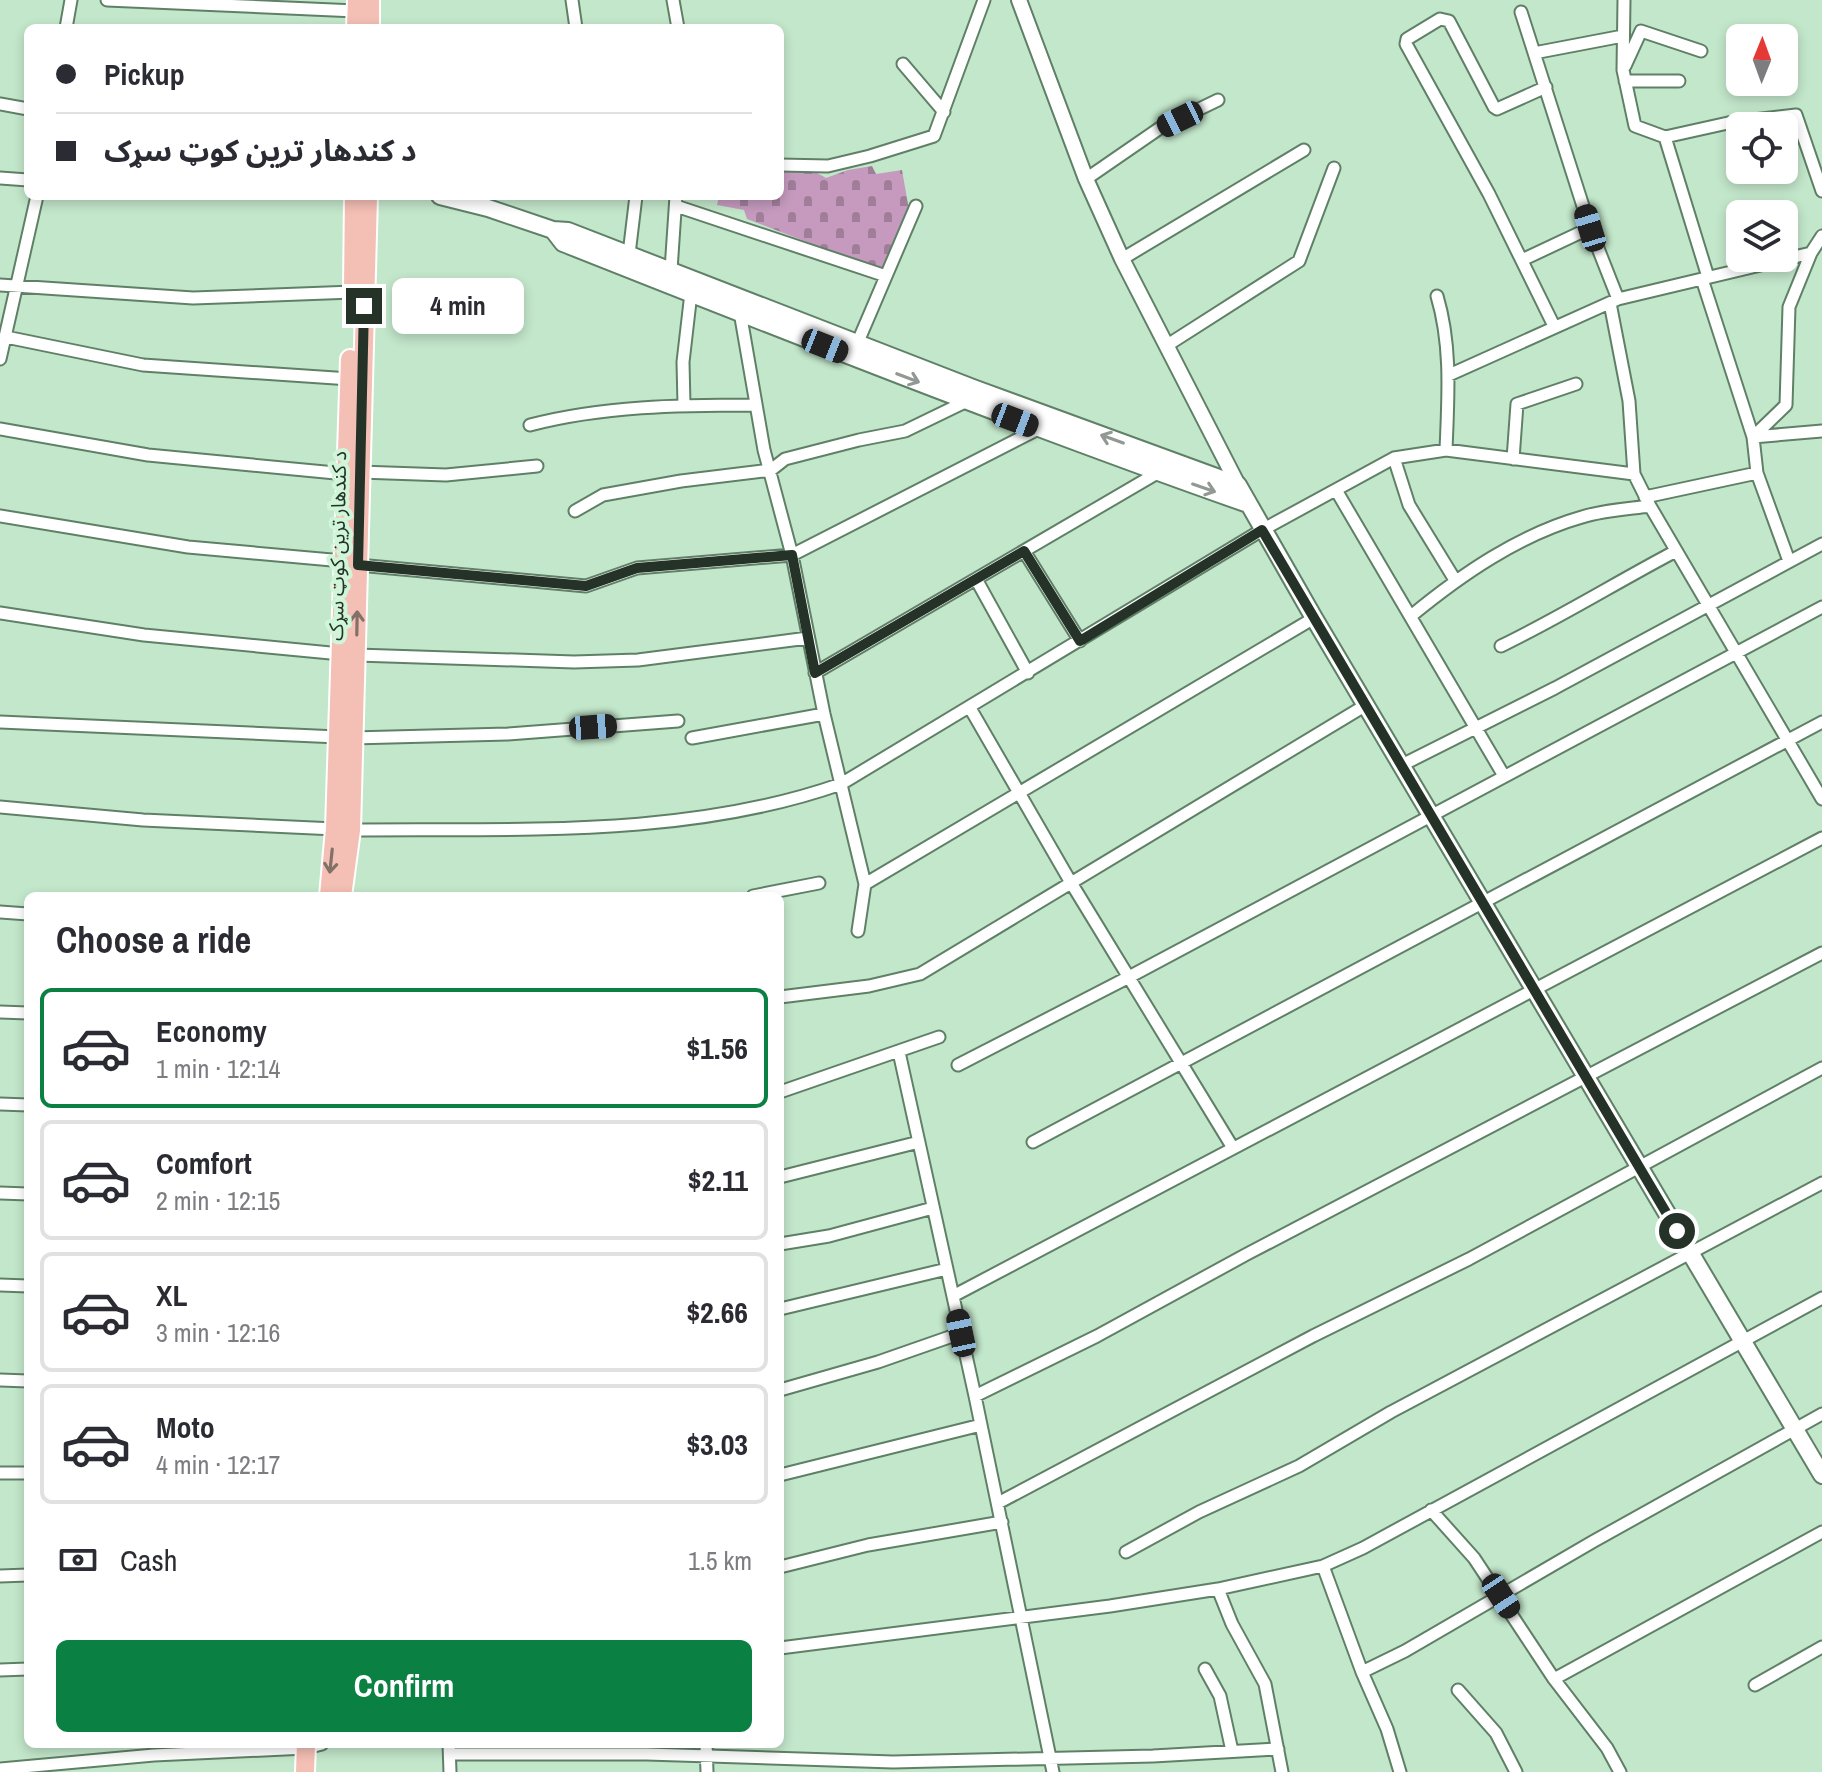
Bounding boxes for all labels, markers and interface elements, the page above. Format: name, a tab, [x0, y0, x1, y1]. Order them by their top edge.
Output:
north arrow	[1726, 24, 1798, 96]
map controls	[1726, 24, 1798, 272]
text: Pickup	[104, 54, 185, 94]
car	[1153, 98, 1207, 140]
button: locate	[1726, 112, 1798, 184]
text: د کندهار ترين کوټ سړک	[104, 130, 417, 170]
button: layers	[1726, 200, 1798, 272]
car	[1572, 202, 1608, 254]
callout: 4 min	[392, 278, 524, 334]
route end	[346, 288, 382, 324]
text: 4 min	[430, 288, 486, 323]
car	[798, 326, 852, 366]
one-way arrow	[895, 372, 919, 386]
car	[988, 400, 1042, 440]
one-way arrow	[1100, 431, 1125, 445]
street label: د کندهار ترين کوټ سړک	[322, 451, 352, 641]
one-way arrow	[1191, 481, 1216, 496]
one-way arrow	[349, 610, 365, 637]
car	[568, 713, 618, 741]
one-way arrow	[323, 848, 338, 874]
text: Choose a ride	[56, 916, 251, 964]
text: Economy	[156, 1011, 267, 1051]
icon: car	[60, 1012, 132, 1084]
text: $1.56	[686, 1028, 748, 1068]
text: 1 min · 12:14	[156, 1051, 280, 1086]
text: Comfort	[156, 1143, 252, 1183]
icon: car	[60, 1144, 132, 1216]
text: $2.11	[688, 1160, 748, 1200]
text: 2 min · 12:15	[156, 1183, 280, 1218]
route start	[1659, 1213, 1695, 1249]
text: XL	[156, 1275, 187, 1315]
icon: car	[60, 1276, 132, 1348]
text: $2.66	[686, 1292, 748, 1332]
car	[944, 1307, 978, 1359]
text: 3 min · 12:16	[156, 1315, 280, 1350]
text: Moto	[156, 1407, 215, 1447]
icon: car	[60, 1408, 132, 1480]
text: $3.03	[686, 1424, 748, 1464]
text: 4 min · 12:17	[156, 1447, 280, 1482]
icon: cash	[56, 1538, 100, 1582]
text: Cash	[120, 1540, 177, 1580]
text: 1.5 km	[688, 1543, 752, 1578]
car	[1478, 1569, 1524, 1623]
button: Confirm	[56, 1640, 752, 1732]

